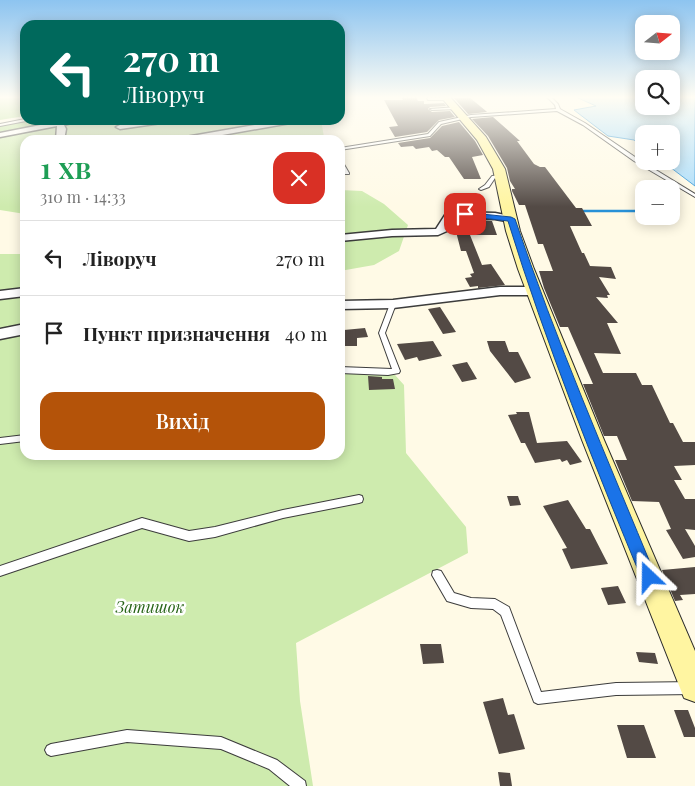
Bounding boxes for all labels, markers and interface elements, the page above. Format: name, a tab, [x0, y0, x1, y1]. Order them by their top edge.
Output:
north arrow	[635, 15, 680, 60]
map controls	[635, 15, 680, 225]
text: 270 m	[123, 34, 220, 81]
icon: left	[40, 40, 105, 105]
button: search	[635, 70, 680, 115]
text: Ліворуч	[123, 79, 205, 109]
button: +	[635, 125, 680, 170]
text: 1 хв	[40, 147, 91, 187]
button: close	[273, 152, 325, 204]
button: −	[635, 180, 680, 225]
text: 310 m · 14:33	[40, 186, 126, 207]
pin	[444, 193, 486, 235]
icon: arrive	[451, 200, 479, 228]
icon: left	[40, 244, 68, 272]
text: Ліворуч	[83, 245, 157, 271]
text: 270 m	[275, 245, 325, 271]
icon: arrive	[40, 319, 68, 347]
text: Пункт призначення	[83, 320, 270, 346]
text: 40 m	[285, 320, 327, 346]
button: Вихід	[40, 392, 325, 450]
position arrow	[622, 550, 674, 602]
park label: Затишок	[114, 596, 185, 617]

